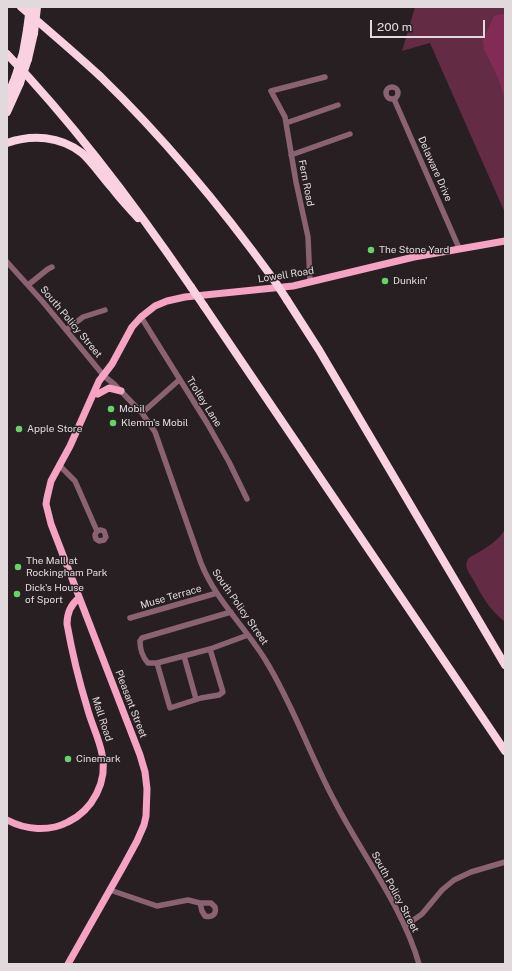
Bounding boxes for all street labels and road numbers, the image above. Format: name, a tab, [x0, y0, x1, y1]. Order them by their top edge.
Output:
street label: Delaware Drive	[415, 135, 455, 203]
street label: Fern Road	[296, 159, 316, 207]
street label: Lowell Road	[257, 265, 315, 285]
street label: South Policy Street	[37, 284, 105, 360]
street label: Trolley Lane	[184, 375, 224, 429]
street label: South Policy Street	[209, 567, 271, 647]
street label: Muse Terrace	[139, 583, 203, 611]
street label: Pleasant Street	[113, 668, 149, 740]
street label: Mall Road	[89, 695, 115, 743]
street label: South Policy Street	[369, 849, 421, 935]

